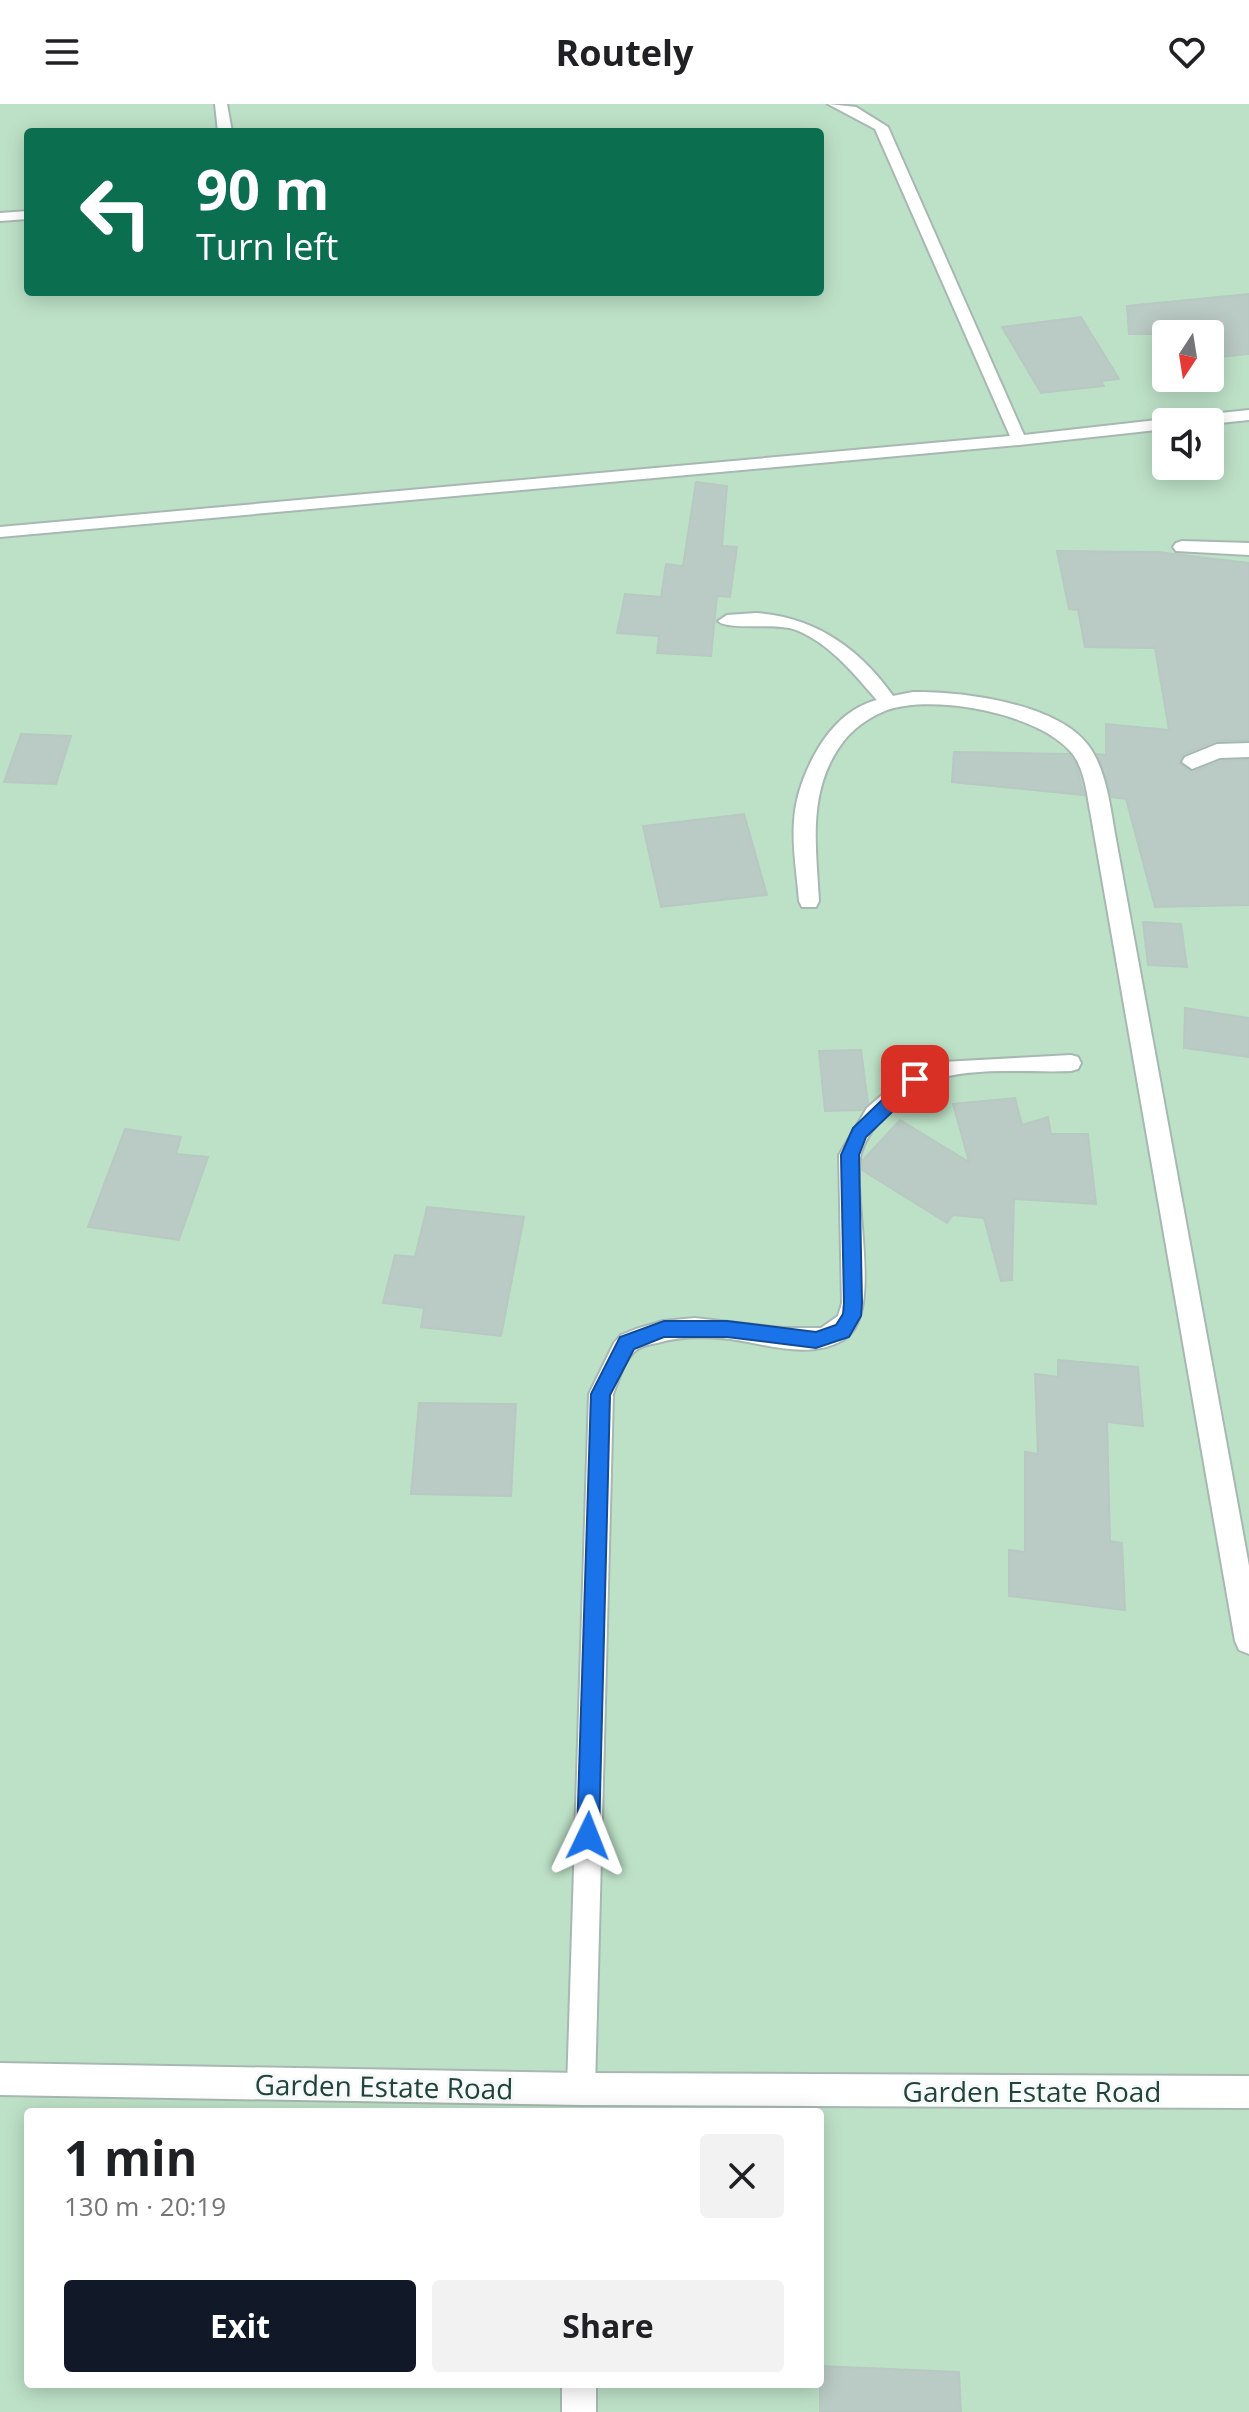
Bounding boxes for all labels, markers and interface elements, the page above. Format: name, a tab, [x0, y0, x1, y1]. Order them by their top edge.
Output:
text: Routely	[555, 28, 694, 77]
icon: menu	[40, 30, 84, 74]
icon: heart	[1165, 30, 1209, 74]
text: 90 m	[196, 150, 330, 226]
icon: left	[64, 160, 168, 264]
text: Turn left	[196, 222, 338, 271]
north arrow	[1152, 320, 1224, 392]
map controls	[1152, 320, 1224, 480]
button: sound	[1152, 408, 1224, 480]
pin	[881, 1045, 949, 1113]
icon: arrive	[893, 1057, 937, 1101]
position arrow	[546, 1794, 630, 1878]
street label: Garden Estate Road	[254, 2065, 514, 2107]
street label: Garden Estate Road	[903, 2072, 1161, 2110]
text: 1 min	[64, 2125, 197, 2190]
button: close	[700, 2134, 784, 2218]
text: 130 m · 20:19	[64, 2188, 226, 2224]
button: Exit	[64, 2280, 416, 2372]
button: Share	[432, 2280, 784, 2372]

